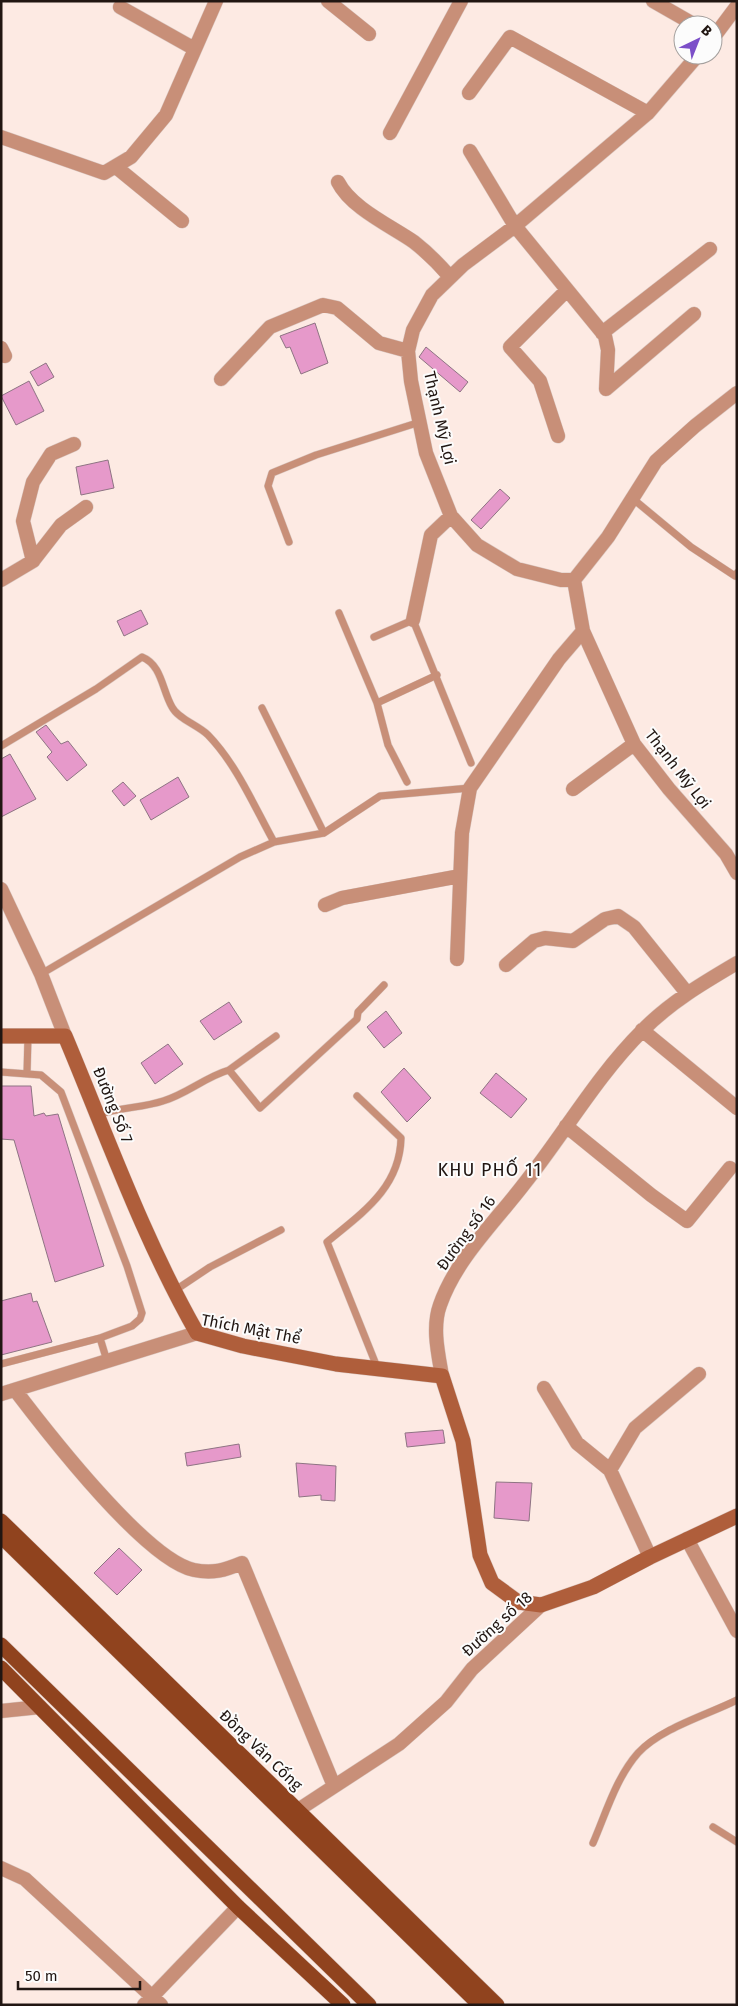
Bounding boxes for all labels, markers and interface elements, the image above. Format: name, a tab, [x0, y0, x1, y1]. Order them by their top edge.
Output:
north arrow	[673, 15, 723, 65]
text: B	[698, 22, 716, 40]
street label: Thạnh Mỹ Lợi	[420, 369, 460, 467]
street label: Thạnh Mỹ Lợi	[641, 726, 715, 812]
street label: Đường Số 7	[89, 1064, 138, 1146]
district label: KHU PHỐ 11	[438, 1156, 542, 1181]
street label: Đường số 16	[432, 1191, 499, 1274]
street label: Thích Mật Thể	[200, 1309, 303, 1348]
street label: Đường số 18	[457, 1587, 536, 1661]
street label: Đồng Văn Cống	[216, 1705, 308, 1795]
scale bar	[18, 1958, 140, 1990]
text: 50 m	[25, 1967, 58, 1985]

